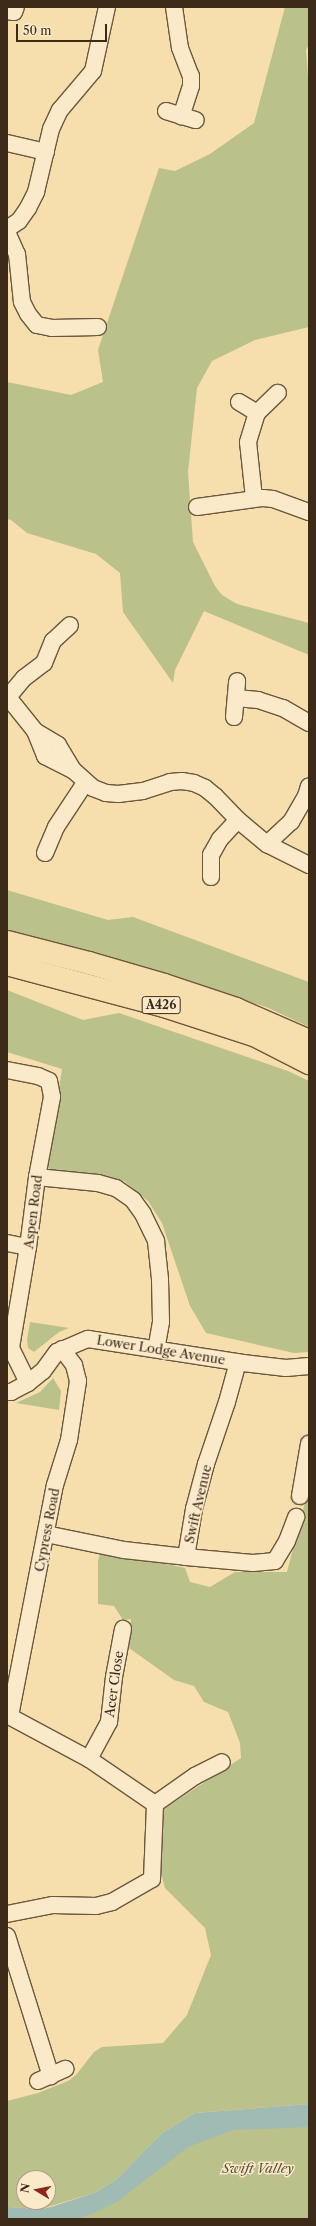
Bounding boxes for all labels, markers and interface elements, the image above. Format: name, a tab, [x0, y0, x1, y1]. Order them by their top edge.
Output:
scale bar	[18, 16, 109, 42]
text: 50 m	[23, 23, 52, 38]
road number: A426	[141, 995, 181, 1015]
street label: Aspen Road	[21, 1174, 45, 1250]
street label: Lower Lodge Avenue	[95, 1332, 227, 1368]
street label: Swift Avenue	[181, 1463, 215, 1545]
street label: Cypress Road	[31, 1487, 63, 1573]
street label: Acer Close	[102, 1650, 126, 1718]
park label: Swift Valley	[222, 2160, 294, 2176]
north arrow	[16, 2170, 56, 2210]
text: N	[17, 2182, 33, 2194]

